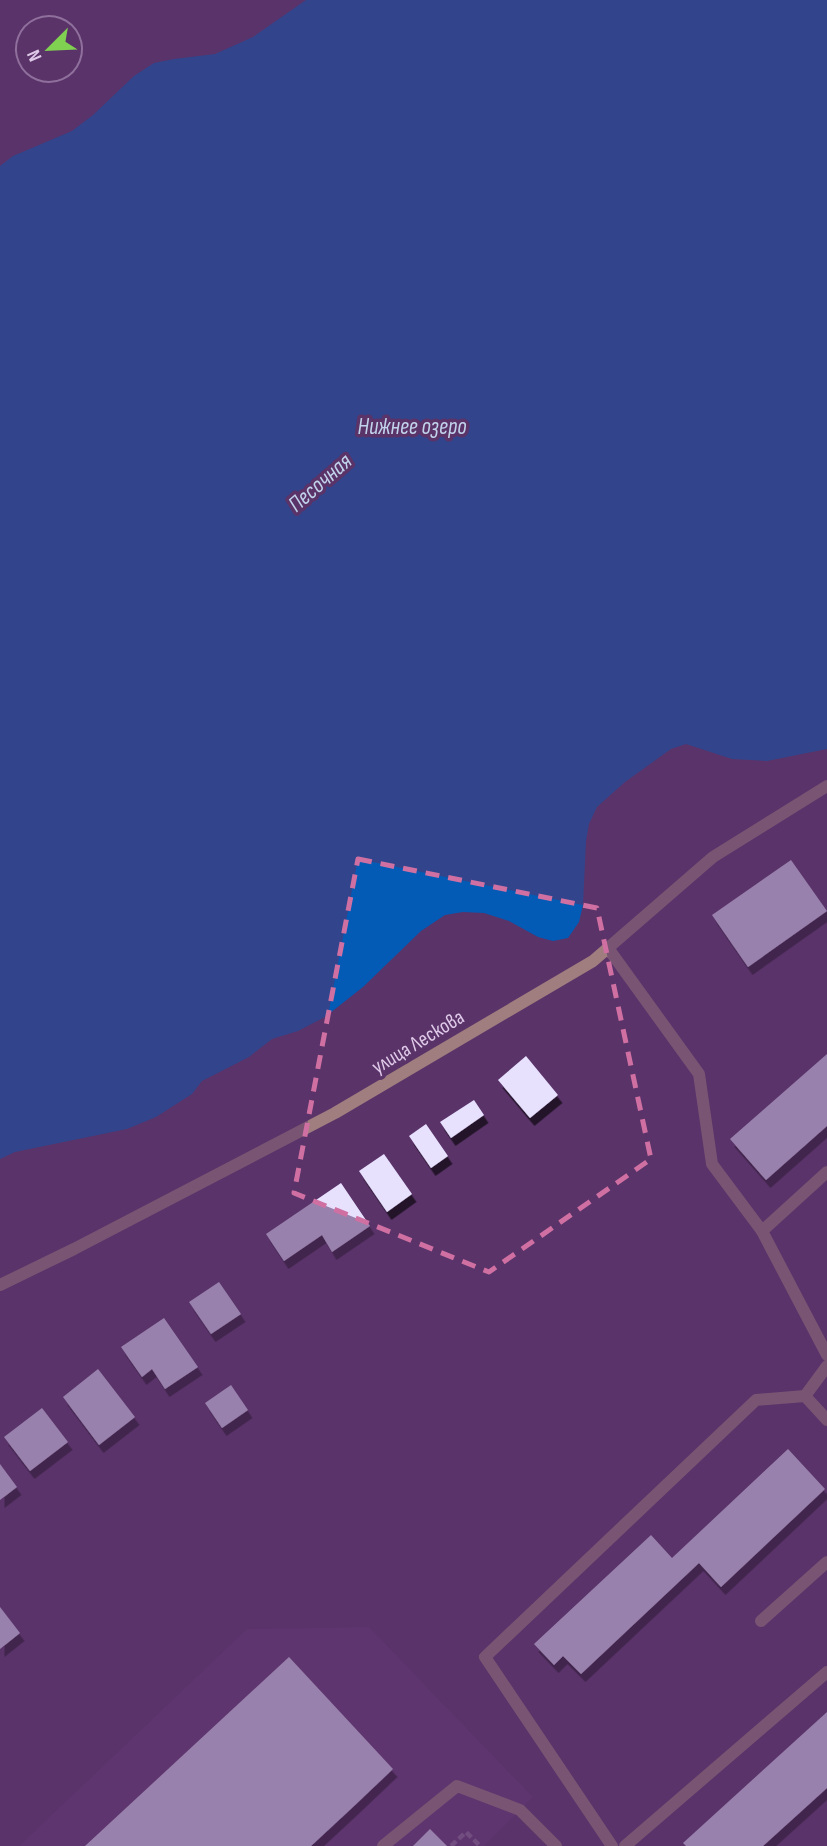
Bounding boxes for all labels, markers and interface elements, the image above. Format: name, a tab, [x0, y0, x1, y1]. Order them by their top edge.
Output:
north arrow	[14, 14, 84, 84]
text: N	[22, 46, 47, 65]
water label: Нижнее озеро	[357, 413, 467, 441]
water label: Песочная	[282, 448, 358, 518]
street label: улица Лескова	[367, 1005, 469, 1079]

